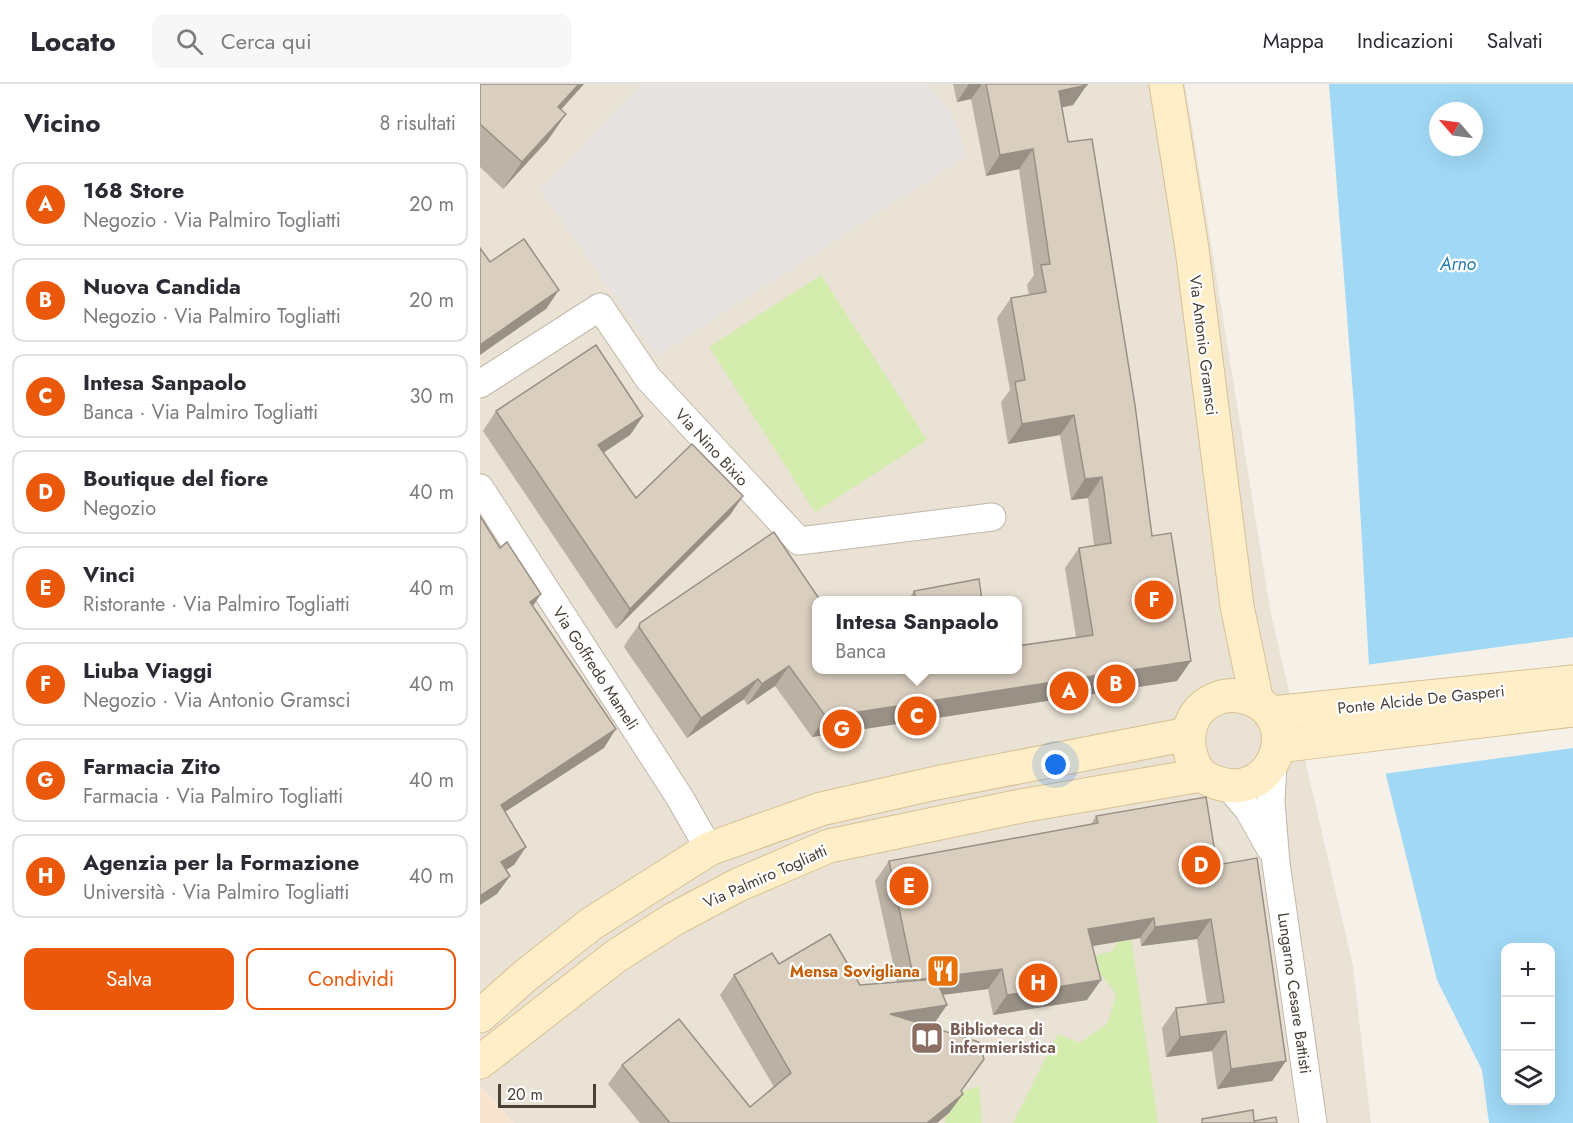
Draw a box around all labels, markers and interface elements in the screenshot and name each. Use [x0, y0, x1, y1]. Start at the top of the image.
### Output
search box [152, 14, 572, 68]
text: Locato [30, 21, 116, 62]
icon: search [173, 25, 206, 58]
text: Cerca qui [221, 25, 312, 57]
text: Mappa [1263, 26, 1324, 56]
text: Indicazioni [1357, 26, 1454, 56]
text: Salvati [1487, 26, 1543, 56]
north arrow [1429, 102, 1483, 156]
text: Vicino [24, 104, 101, 142]
text: 8 risultati [379, 109, 456, 138]
text: 168 Store [83, 174, 184, 206]
text: A [38, 190, 53, 219]
text: 20 m [409, 190, 454, 219]
text: Negozio · Via Palmiro Togliatti [83, 206, 341, 235]
water label: Arno [1439, 251, 1477, 277]
text: Nuova Candida [83, 270, 241, 302]
street label: Via Antonio Gramsci [1183, 274, 1224, 417]
text: B [39, 286, 52, 315]
text: 20 m [409, 286, 454, 315]
text: Negozio · Via Palmiro Togliatti [83, 302, 341, 331]
text: Intesa Sanpaolo [83, 366, 246, 398]
text: C [38, 382, 53, 411]
text: 30 m [409, 382, 454, 411]
text: Banca · Via Palmiro Togliatti [83, 398, 318, 427]
street label: Via Nino Bixio [670, 404, 754, 491]
text: Boutique del fiore [83, 462, 268, 494]
text: D [38, 478, 53, 507]
text: 40 m [409, 478, 454, 507]
text: Negozio [83, 494, 156, 523]
text: Vinci [83, 558, 135, 590]
text: E [39, 574, 52, 603]
text: 40 m [409, 574, 454, 603]
pin: F [1134, 578, 1174, 622]
text: Ristorante · Via Palmiro Togliatti [83, 590, 350, 619]
popup [812, 596, 1022, 674]
street label: Via Goffredo Mameli [547, 602, 644, 734]
text: Intesa Sanpaolo [835, 605, 999, 637]
text: Banca [835, 637, 886, 666]
text: Liuba Viaggi [83, 654, 212, 686]
pin: B [1096, 662, 1136, 706]
pin: A [1050, 668, 1088, 714]
text: F [40, 670, 51, 699]
text: 40 m [409, 670, 454, 699]
street label: Ponte Alcide De Gasperi [1336, 679, 1506, 720]
text: Negozio · Via Antonio Gramsci [83, 686, 351, 715]
pin: C [898, 694, 936, 738]
pin: G [822, 706, 862, 752]
text: Farmacia Zito [83, 750, 220, 782]
your location [1041, 750, 1070, 779]
text: G [37, 766, 54, 795]
text: 40 m [409, 766, 454, 795]
text: Farmacia · Via Palmiro Togliatti [83, 782, 343, 811]
street label: Via Palmiro Togliatti [700, 839, 831, 914]
pin: D [1182, 842, 1220, 888]
text: Agenzia per la Formazione [83, 846, 359, 878]
text: H [38, 862, 53, 891]
text: 40 m [409, 862, 454, 891]
pin: E [890, 864, 928, 908]
text: Università · Via Palmiro Togliatti [83, 878, 349, 907]
street label: Lungarno Cesare Battisti [1272, 911, 1317, 1075]
map controls [1501, 943, 1555, 1105]
button: + [1501, 943, 1555, 997]
button: Salva [24, 948, 234, 1010]
button: Condividi [246, 948, 456, 1010]
restaurant icon: Mensa Sovigliana [925, 953, 961, 989]
place label: Mensa Sovigliana [790, 960, 920, 983]
pin: H [1018, 960, 1058, 1006]
button: − [1501, 997, 1555, 1051]
place label: Biblioteca di infermieristica [950, 1018, 1056, 1059]
library icon: Biblioteca di infermieristica [909, 1020, 945, 1056]
button: layers [1501, 1051, 1555, 1105]
scale bar [498, 1081, 596, 1108]
text: 20 m [507, 1083, 543, 1106]

